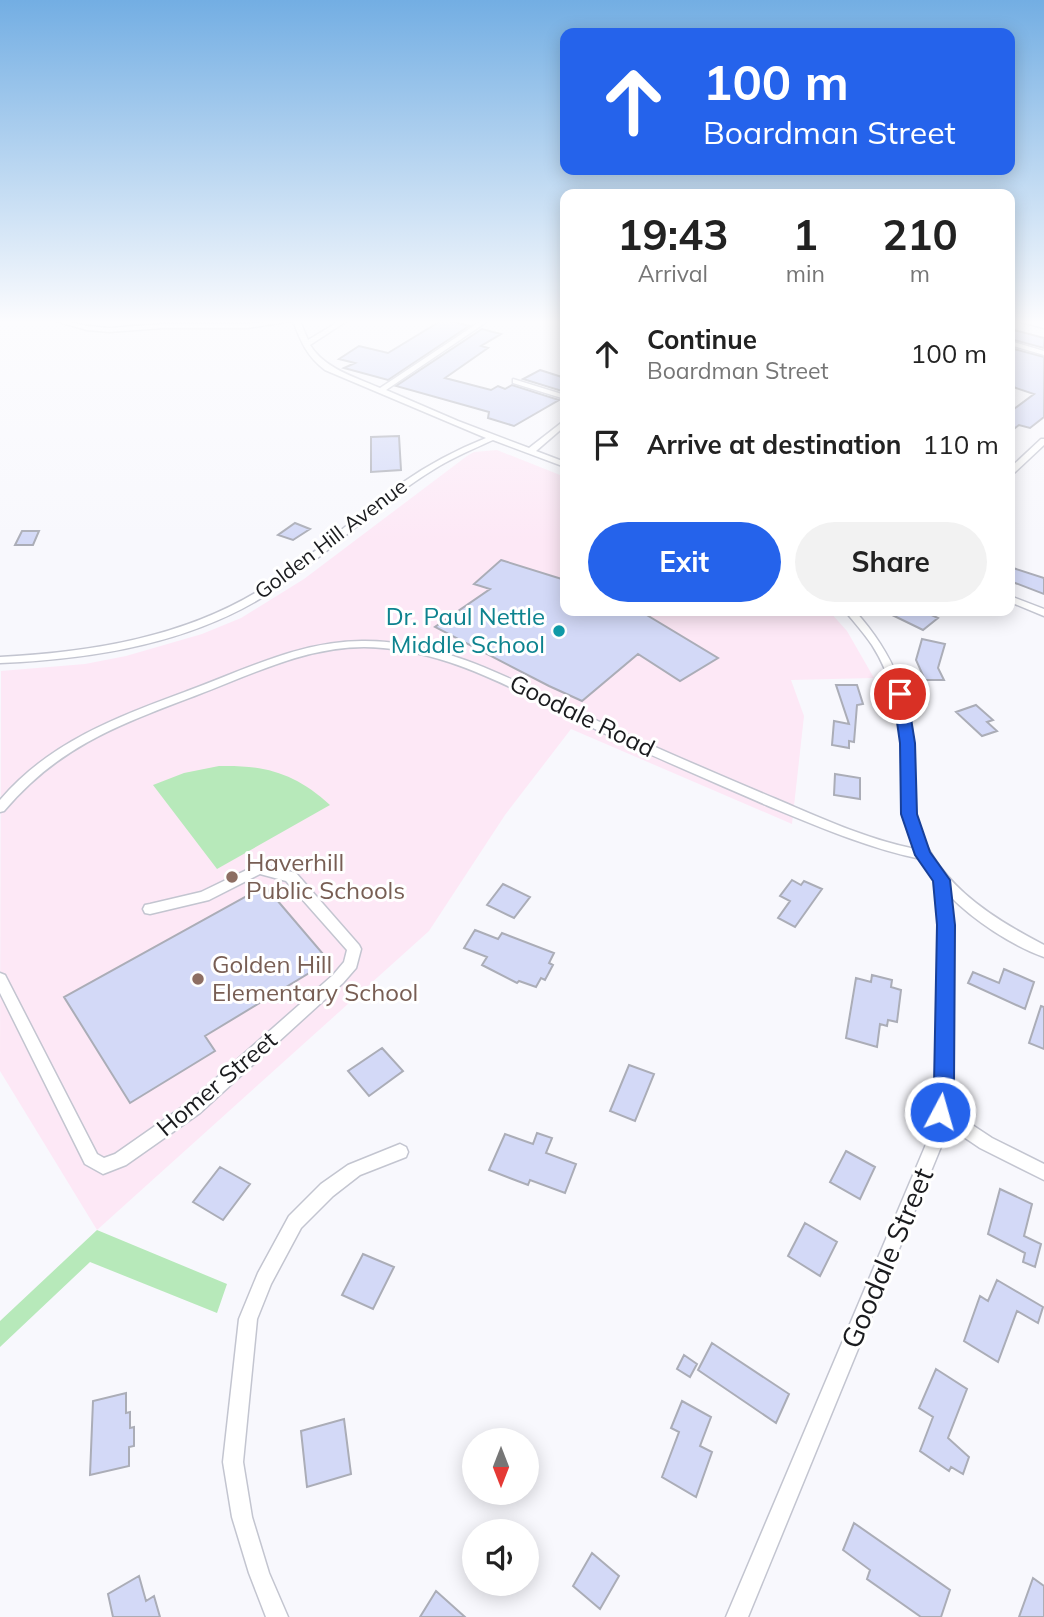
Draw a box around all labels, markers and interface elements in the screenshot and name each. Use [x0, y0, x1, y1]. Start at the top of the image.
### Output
text: 100 m [703, 51, 849, 112]
icon: ahead [588, 56, 679, 147]
text: Boardman Street [703, 112, 956, 152]
text: 19:43 [617, 208, 728, 261]
text: 1 [793, 208, 818, 261]
text: 210 [882, 208, 958, 261]
text: Arrival [638, 259, 708, 288]
text: min [786, 259, 825, 288]
text: m [910, 259, 930, 288]
text: Continue [647, 323, 757, 356]
icon: ahead [588, 335, 626, 373]
text: 100 m [911, 337, 987, 370]
text: Boardman Street [647, 356, 829, 385]
icon: arrive [588, 426, 626, 464]
text: Arrive at destination [647, 428, 902, 461]
text: 110 m [923, 428, 999, 461]
street label: Golden Hill Avenue [249, 472, 412, 604]
button: Exit [588, 522, 781, 602]
button: Share [795, 522, 987, 602]
place label: Dr. Paul Nettle Middle School [386, 601, 545, 659]
marker: Dr. Paul Nettle Middle School [551, 623, 567, 639]
pin [870, 664, 930, 724]
street label: Goodale Road [505, 667, 660, 763]
icon: arrive [881, 675, 919, 713]
place label: Haverhill Public Schools [246, 847, 405, 905]
marker: Haverhill Public Schools [224, 869, 240, 885]
place label: Golden Hill Elementary School [212, 949, 418, 1007]
marker: Golden Hill Elementary School [190, 971, 206, 987]
street label: Homer Street [150, 1024, 283, 1142]
position arrow [903, 1075, 977, 1149]
street label: Goodale Street [833, 1162, 940, 1353]
north arrow [462, 1428, 539, 1505]
map controls [462, 1428, 539, 1596]
button: sound [462, 1519, 539, 1596]

